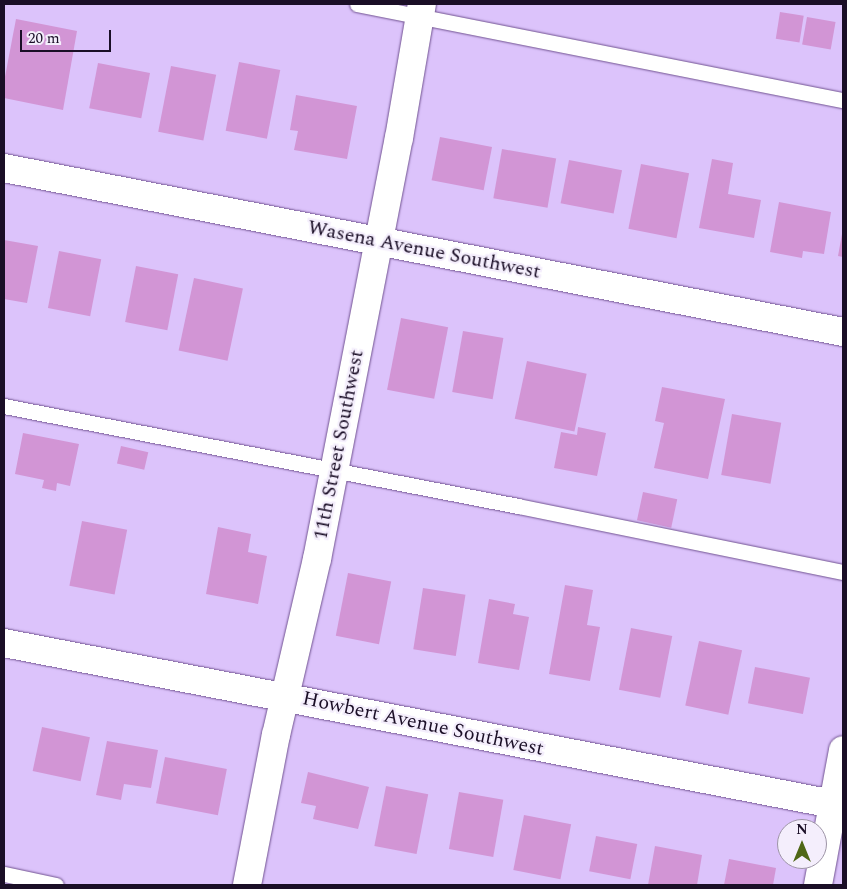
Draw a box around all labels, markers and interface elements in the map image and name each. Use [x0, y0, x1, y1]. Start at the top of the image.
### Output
scale bar [22, 20, 114, 52]
text: 20 m [28, 27, 60, 50]
street label: Wasena Avenue Southwest [306, 216, 542, 284]
street label: 11th Street Southwest [309, 348, 369, 542]
street label: Howbert Avenue Southwest [300, 687, 546, 761]
north arrow [777, 819, 827, 869]
text: N [796, 819, 808, 840]

